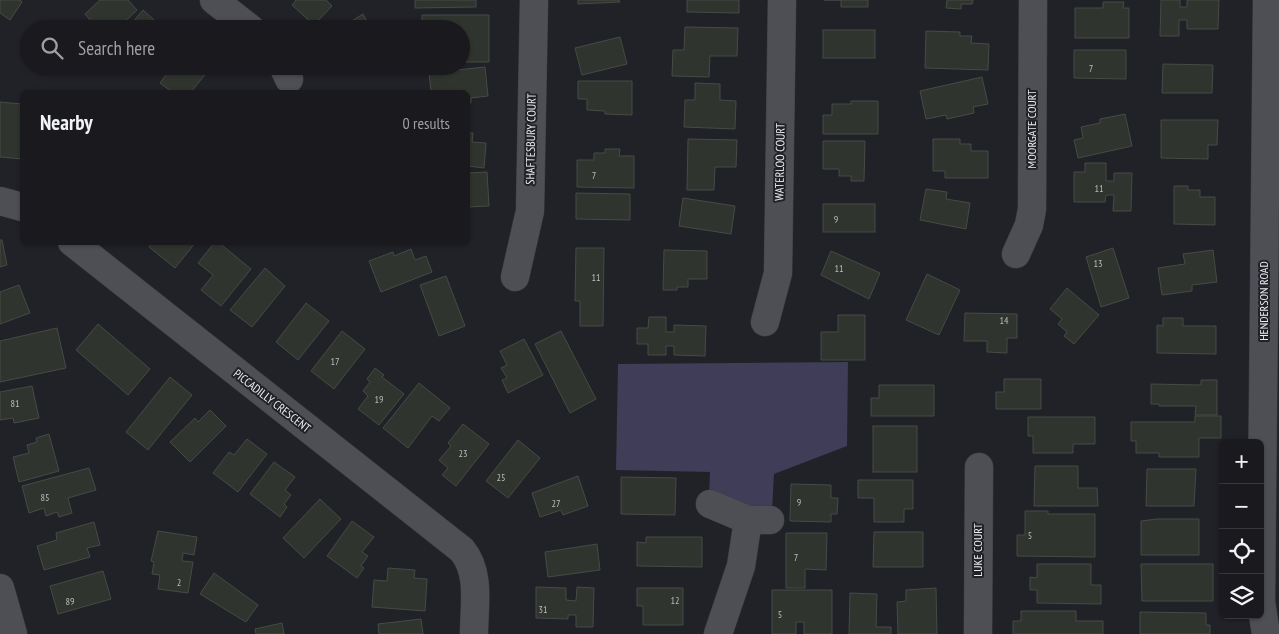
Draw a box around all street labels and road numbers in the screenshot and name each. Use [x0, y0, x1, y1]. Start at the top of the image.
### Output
street label: MOORGATE COURT [1024, 89, 1039, 168]
street label: SHAFTESBURY COURT [522, 93, 539, 185]
street label: WATERLOO COURT [771, 122, 788, 201]
street label: HENDERSON ROAD [1256, 261, 1271, 341]
street label: PICCADILLY CRESCENT [231, 366, 314, 436]
street label: LUKE COURT [970, 523, 985, 577]

